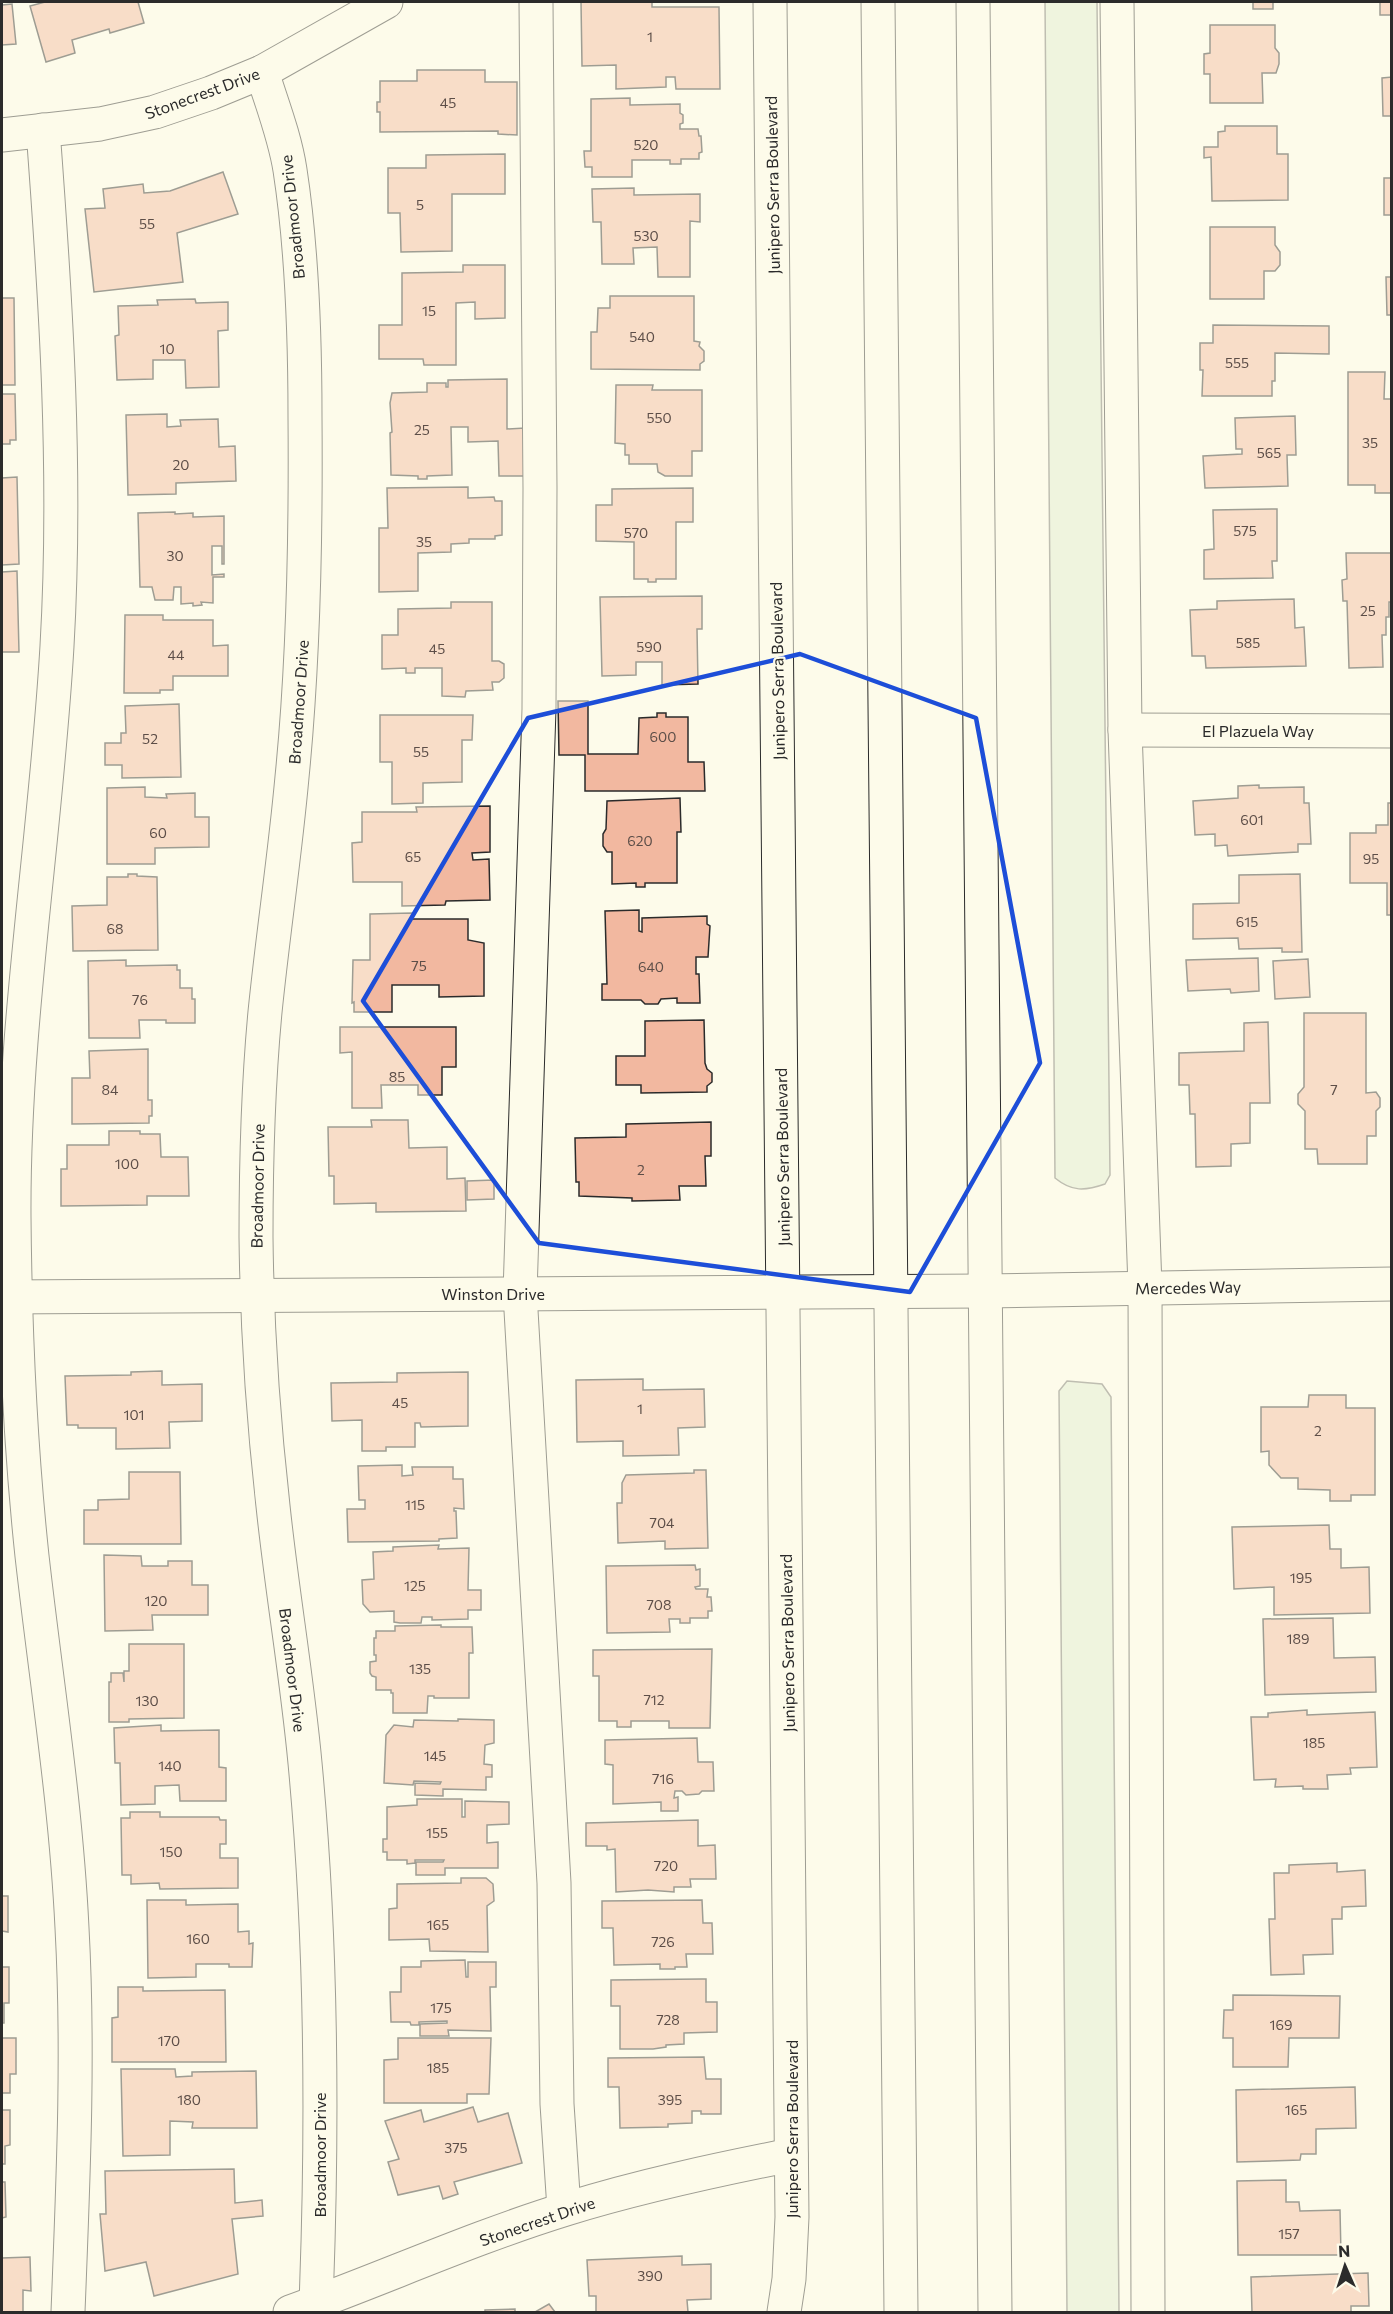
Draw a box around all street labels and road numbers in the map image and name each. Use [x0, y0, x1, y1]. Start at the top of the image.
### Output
street label: Stonecrest Drive [142, 63, 262, 123]
street label: Junipero Serra Boulevard [761, 96, 783, 274]
street label: Broadmoor Drive [276, 154, 308, 280]
street label: Junipero Serra Boulevard [766, 582, 788, 760]
street label: Broadmoor Drive [284, 639, 312, 765]
street label: El Plazuela Way [1202, 721, 1314, 740]
street label: Junipero Serra Boulevard [771, 1068, 793, 1246]
street label: Broadmoor Drive [246, 1123, 268, 1249]
street label: Mercedes Way [1135, 1277, 1241, 1297]
street label: Winston Drive [441, 1284, 545, 1303]
street label: Junipero Serra Boulevard [776, 1554, 798, 1732]
street label: Broadmoor Drive [276, 1607, 310, 1733]
street label: Junipero Serra Boulevard [782, 2040, 801, 2218]
street label: Broadmoor Drive [310, 2093, 329, 2217]
street label: Stonecrest Drive [477, 2192, 597, 2250]

